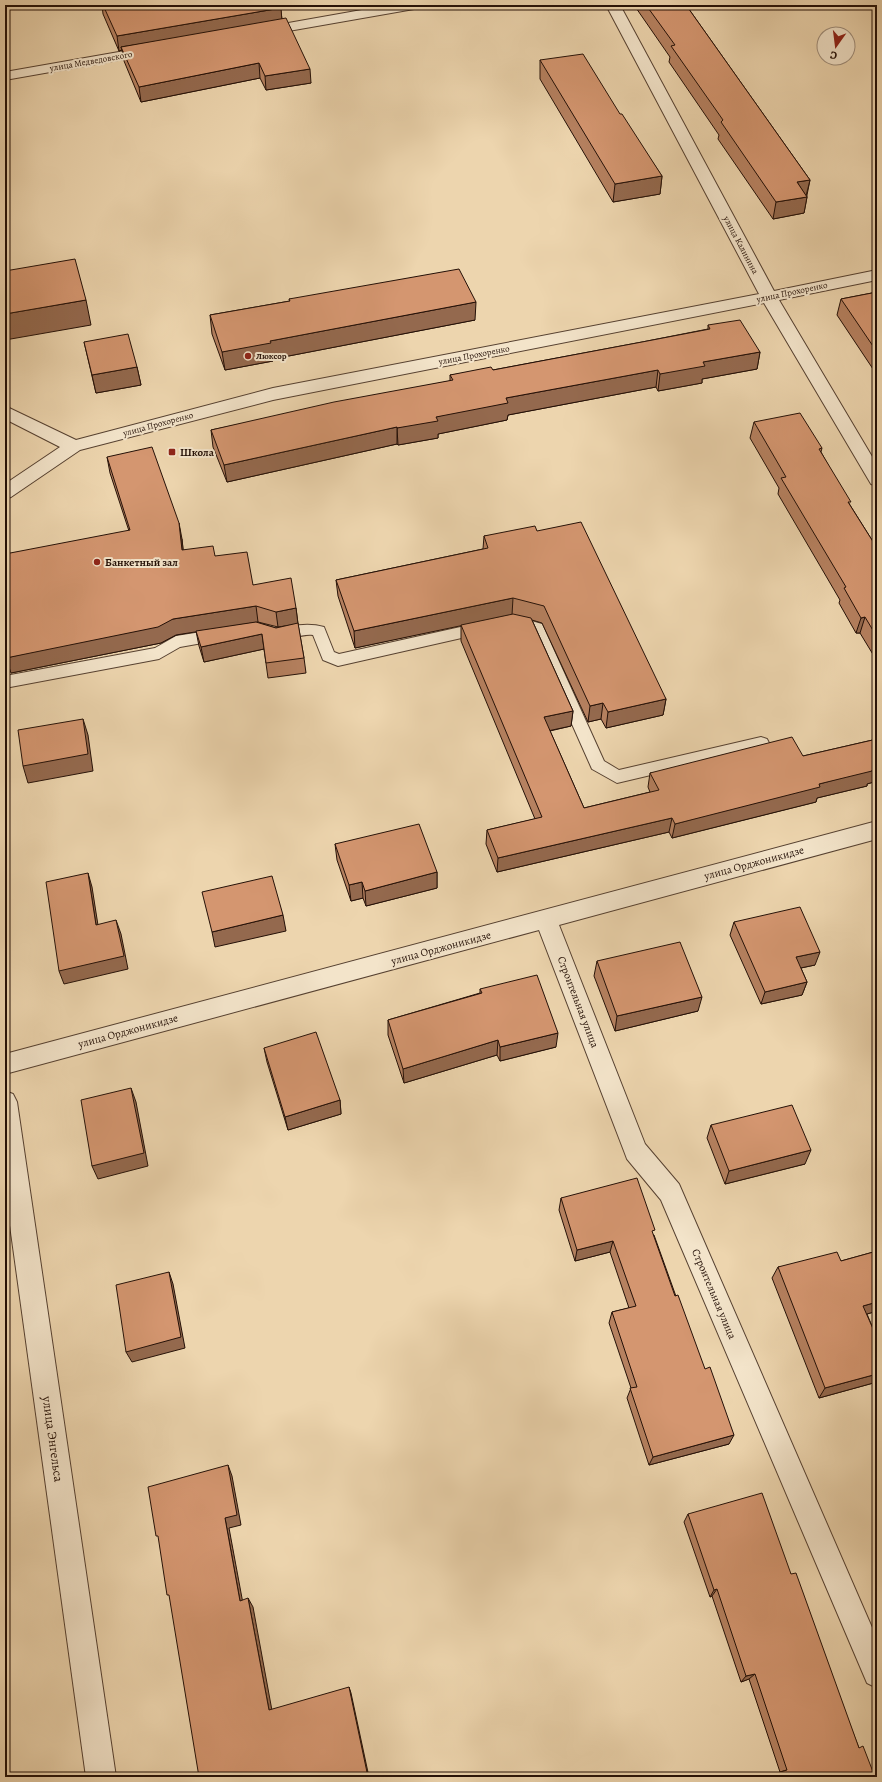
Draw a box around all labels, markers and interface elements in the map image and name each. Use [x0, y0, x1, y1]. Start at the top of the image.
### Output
north arrow [816, 26, 856, 66]
text: С [828, 47, 839, 63]
street label: улица Медведовского [48, 48, 134, 74]
street label: улица Калинина [720, 213, 762, 277]
street label: улица Прохоренко [754, 279, 829, 306]
street label: улица Прохоренко [436, 342, 511, 368]
place label: Люксор [256, 350, 287, 362]
marker: Люксор [243, 351, 253, 361]
street label: улица Прохоренко [121, 409, 195, 439]
place label: Школа [180, 445, 215, 460]
marker: Школа [167, 447, 177, 457]
place label: Банкетный зал [105, 555, 178, 570]
marker: Банкетный зал [92, 557, 102, 567]
street label: улица Орджоникидзе [701, 842, 806, 884]
street label: улица Орджоникидзе [388, 927, 493, 969]
street label: Строительная улица [554, 954, 603, 1051]
street label: улица Орджоникидзе [75, 1010, 180, 1052]
street label: Строительная улица [688, 1247, 740, 1342]
street label: улица Энгельса [38, 1394, 67, 1483]

